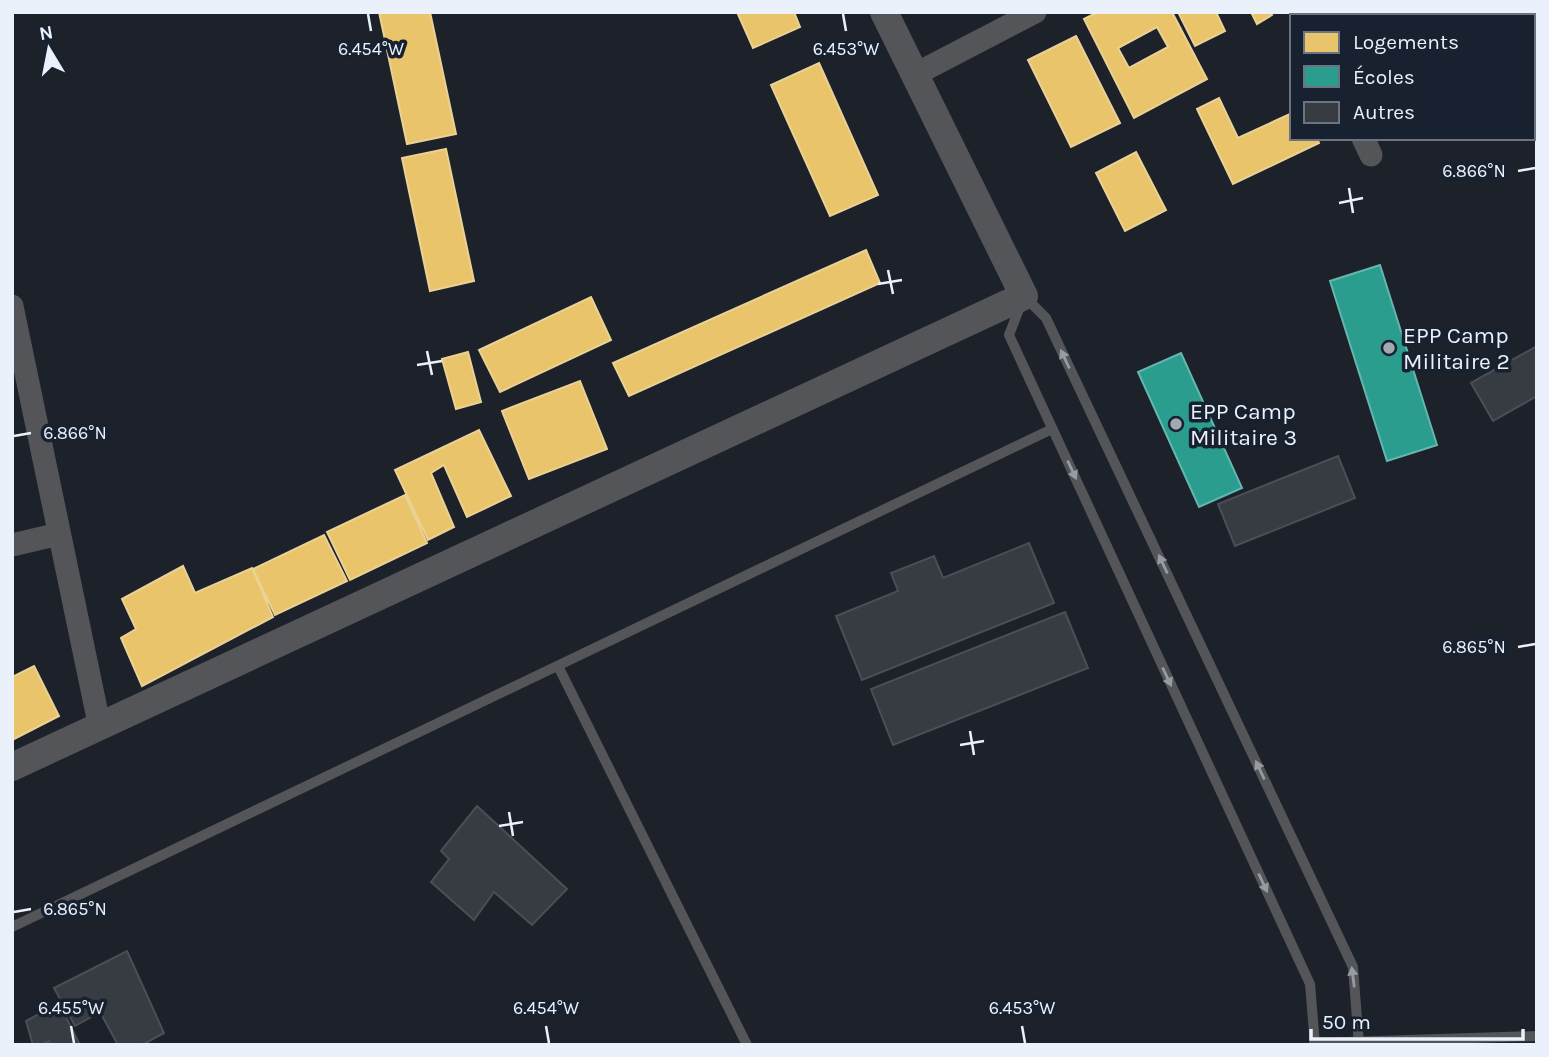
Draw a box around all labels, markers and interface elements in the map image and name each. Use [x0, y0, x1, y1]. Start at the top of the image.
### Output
north arrow [14, 14, 84, 84]
legend [1290, 14, 1535, 140]
text: N [38, 21, 55, 45]
text: Logements [1353, 30, 1459, 54]
text: 6.454°W [338, 38, 404, 60]
text: 6.453°W [813, 38, 879, 60]
text: Écoles [1353, 65, 1415, 89]
text: Autres [1353, 100, 1415, 124]
text: 6.866°N [1442, 160, 1506, 182]
place label: EPP Camp Militaire 2 [1403, 322, 1510, 375]
marker: EPP Camp Militaire 2 [1381, 340, 1397, 356]
one-way arrow [1060, 349, 1071, 369]
place label: EPP Camp Militaire 3 [1190, 398, 1297, 451]
marker: EPP Camp Militaire 3 [1168, 416, 1184, 432]
text: 6.866°N [43, 422, 107, 444]
one-way arrow [1066, 460, 1077, 481]
one-way arrow [1157, 554, 1168, 575]
text: 6.865°N [1442, 636, 1506, 658]
one-way arrow [1161, 667, 1173, 687]
one-way arrow [1254, 760, 1266, 780]
one-way arrow [1257, 873, 1269, 893]
text: 6.865°N [43, 898, 107, 920]
one-way arrow [1348, 966, 1359, 988]
text: 6.455°W [38, 997, 104, 1019]
text: 6.454°W [513, 997, 579, 1019]
text: 6.453°W [989, 997, 1055, 1019]
scale bar [1311, 998, 1523, 1042]
text: 50 m [1322, 1010, 1371, 1034]

